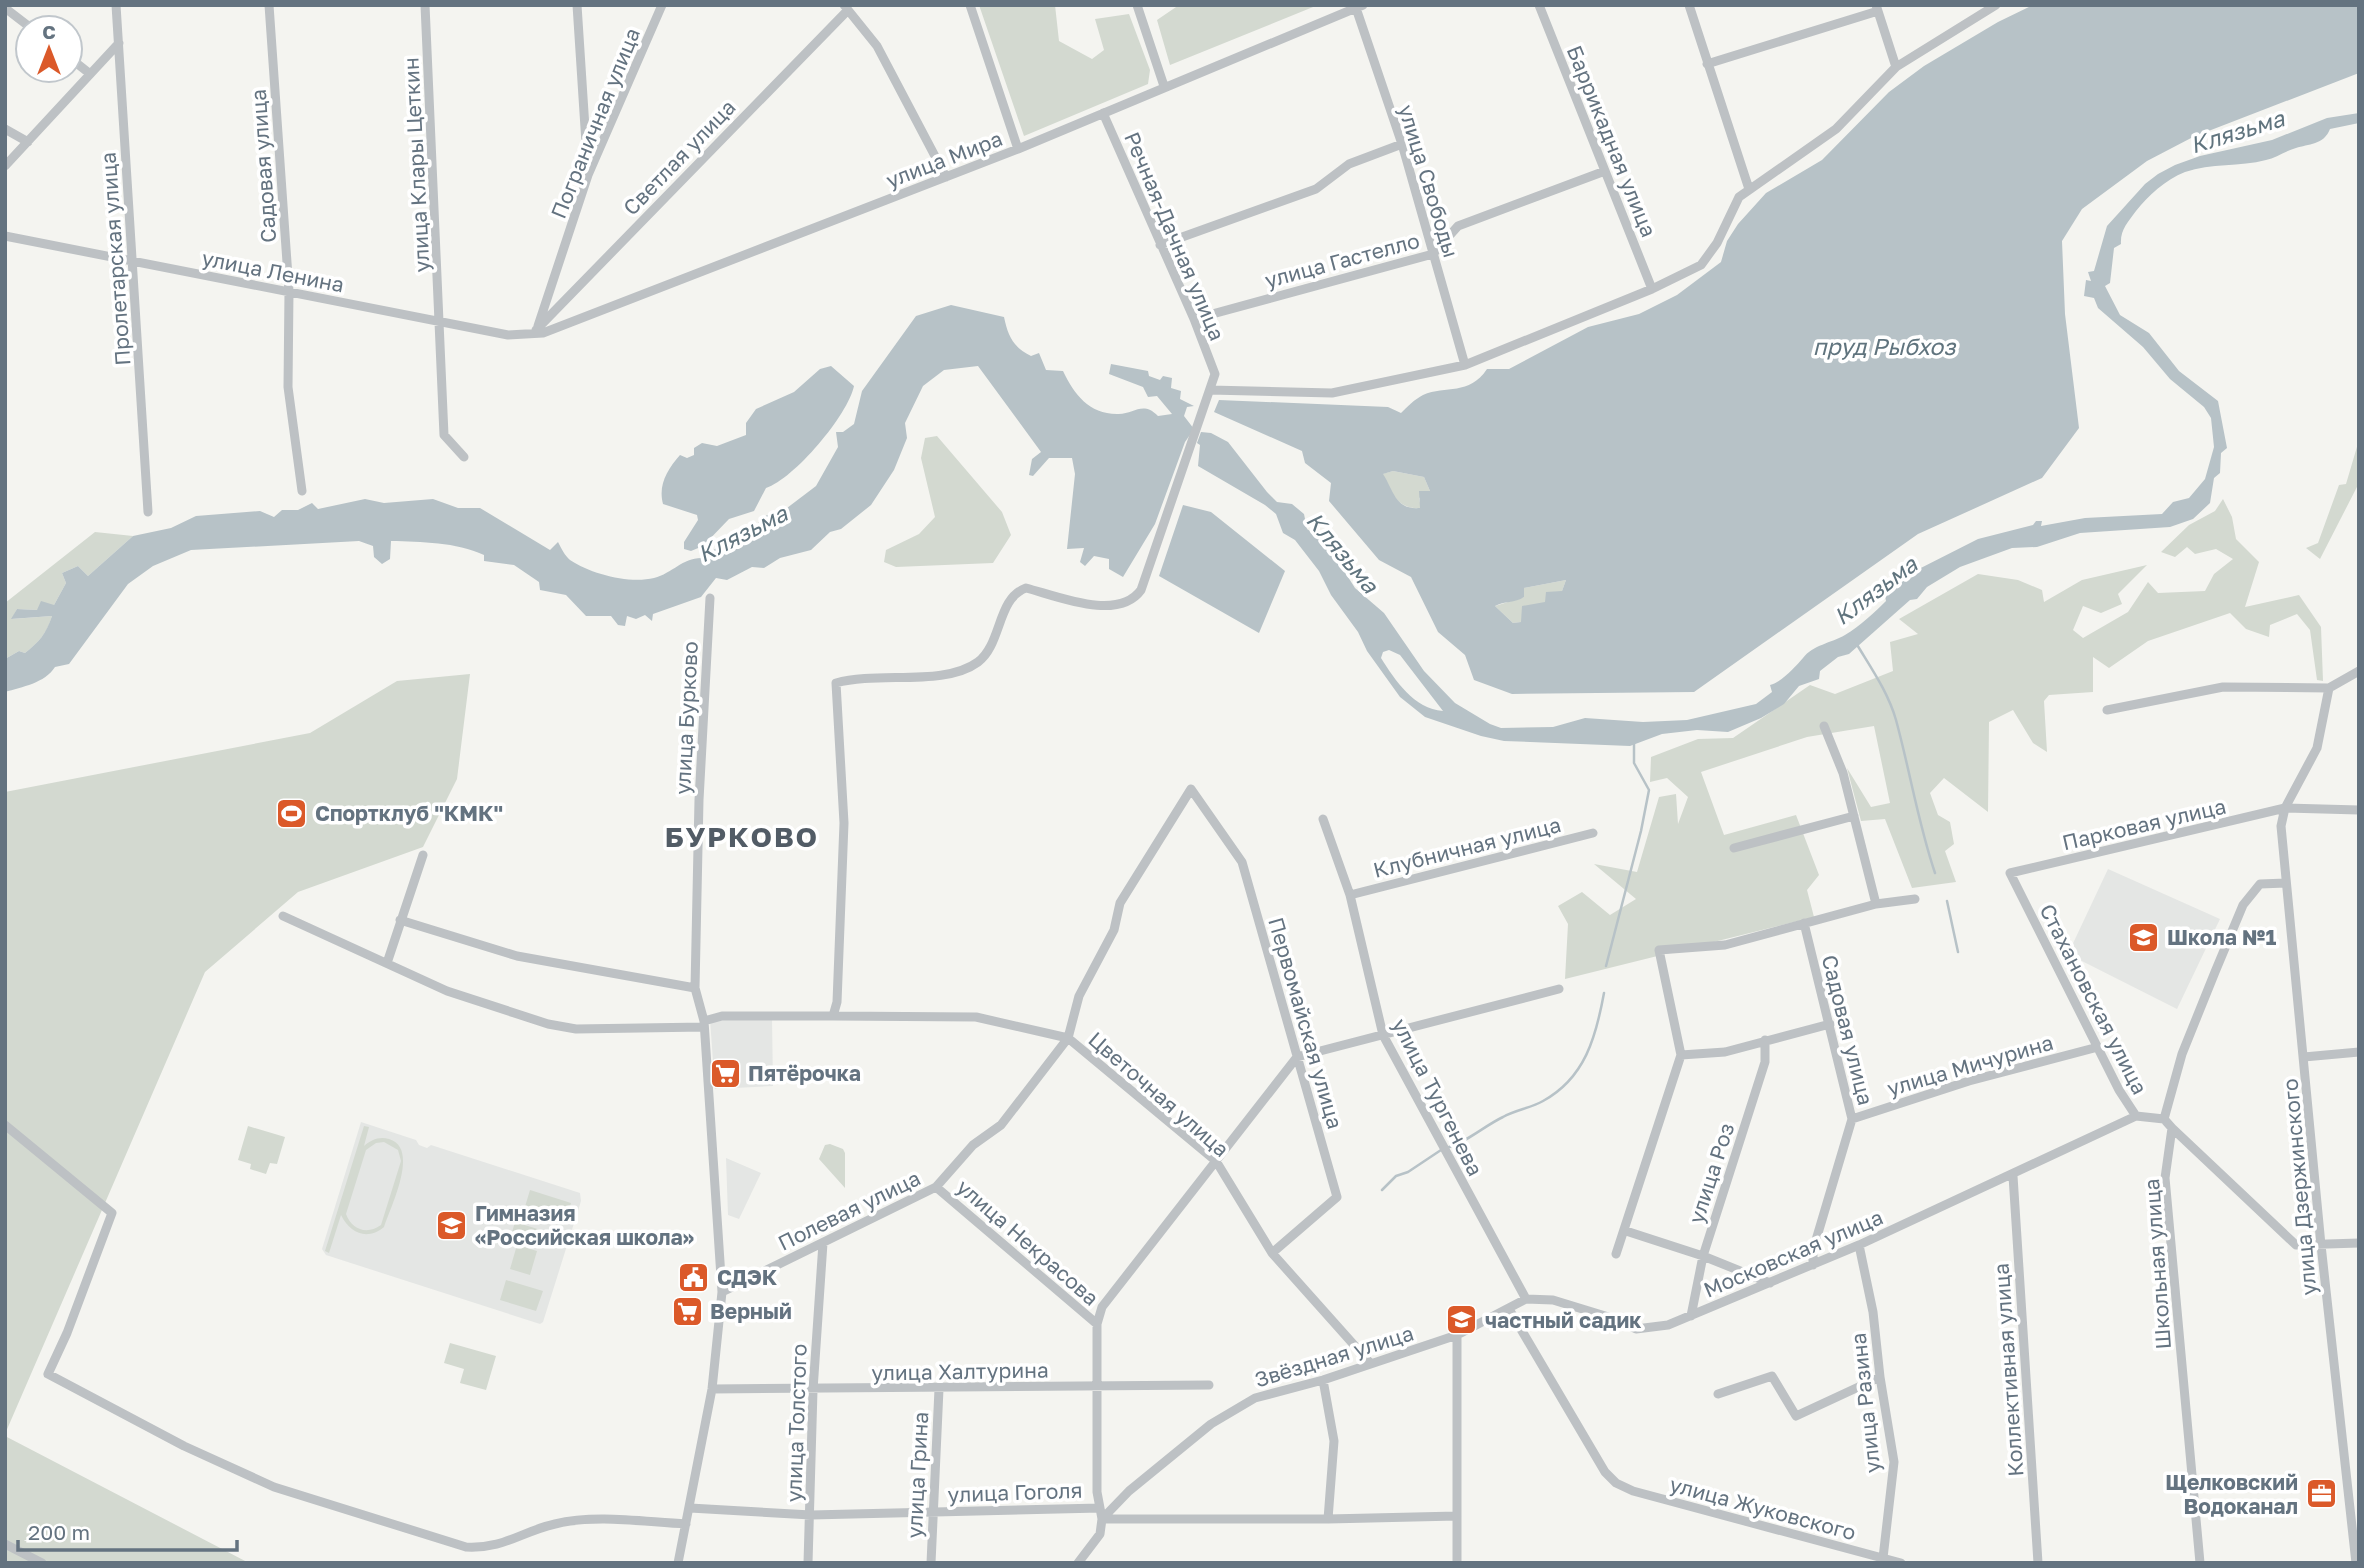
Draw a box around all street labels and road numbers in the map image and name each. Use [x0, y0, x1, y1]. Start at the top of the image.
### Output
street label: Пограничная улица [545, 24, 645, 222]
street label: Баррикадная улица [1562, 41, 1662, 241]
street label: улица Клары Цеткин [397, 57, 435, 273]
street label: Садовая улица [245, 88, 281, 244]
street label: Светлая улица [617, 94, 741, 220]
street label: улица Свободы [1393, 101, 1465, 261]
street label: улица Мира [882, 125, 1006, 193]
street label: Речная-Дачная улица [1119, 128, 1231, 344]
street label: Пролетарская улица [95, 151, 135, 367]
street label: улица Гастелло [1262, 227, 1422, 293]
street label: улица Ленина [200, 244, 346, 298]
street label: улица Бурково [669, 641, 703, 795]
street label: Парковая улица [2060, 793, 2228, 855]
street label: Клубничная улица [1371, 811, 1563, 883]
street label: Стахановская улица [2035, 899, 2153, 1099]
street label: Первомайская улица [1263, 914, 1349, 1132]
street label: Садовая улица [1817, 952, 1879, 1108]
street label: улица Тургенева [1387, 1014, 1489, 1180]
street label: Цветочная улица [1083, 1026, 1235, 1162]
street label: улица Мичурина [1884, 1029, 2056, 1101]
street label: улица Дзержинского [2277, 1077, 2321, 1297]
street label: улица Роз [1683, 1120, 1739, 1226]
street label: Полевая улица [774, 1164, 924, 1256]
street label: улица Некрасова [952, 1173, 1104, 1311]
street label: Школьная улица [2138, 1178, 2176, 1350]
street label: Московская улица [1699, 1203, 1887, 1303]
street label: Коллективная улица [1988, 1262, 2028, 1478]
street label: Звёздная улица [1251, 1319, 1417, 1393]
street label: улица Разина [1845, 1332, 1885, 1474]
street label: улица Толстого [780, 1343, 812, 1503]
street label: улица Халтурина [871, 1356, 1049, 1386]
street label: улица Грина [901, 1411, 933, 1539]
street label: улица Жуковского [1667, 1471, 1859, 1545]
street label: улица Гоголя [947, 1477, 1083, 1507]

